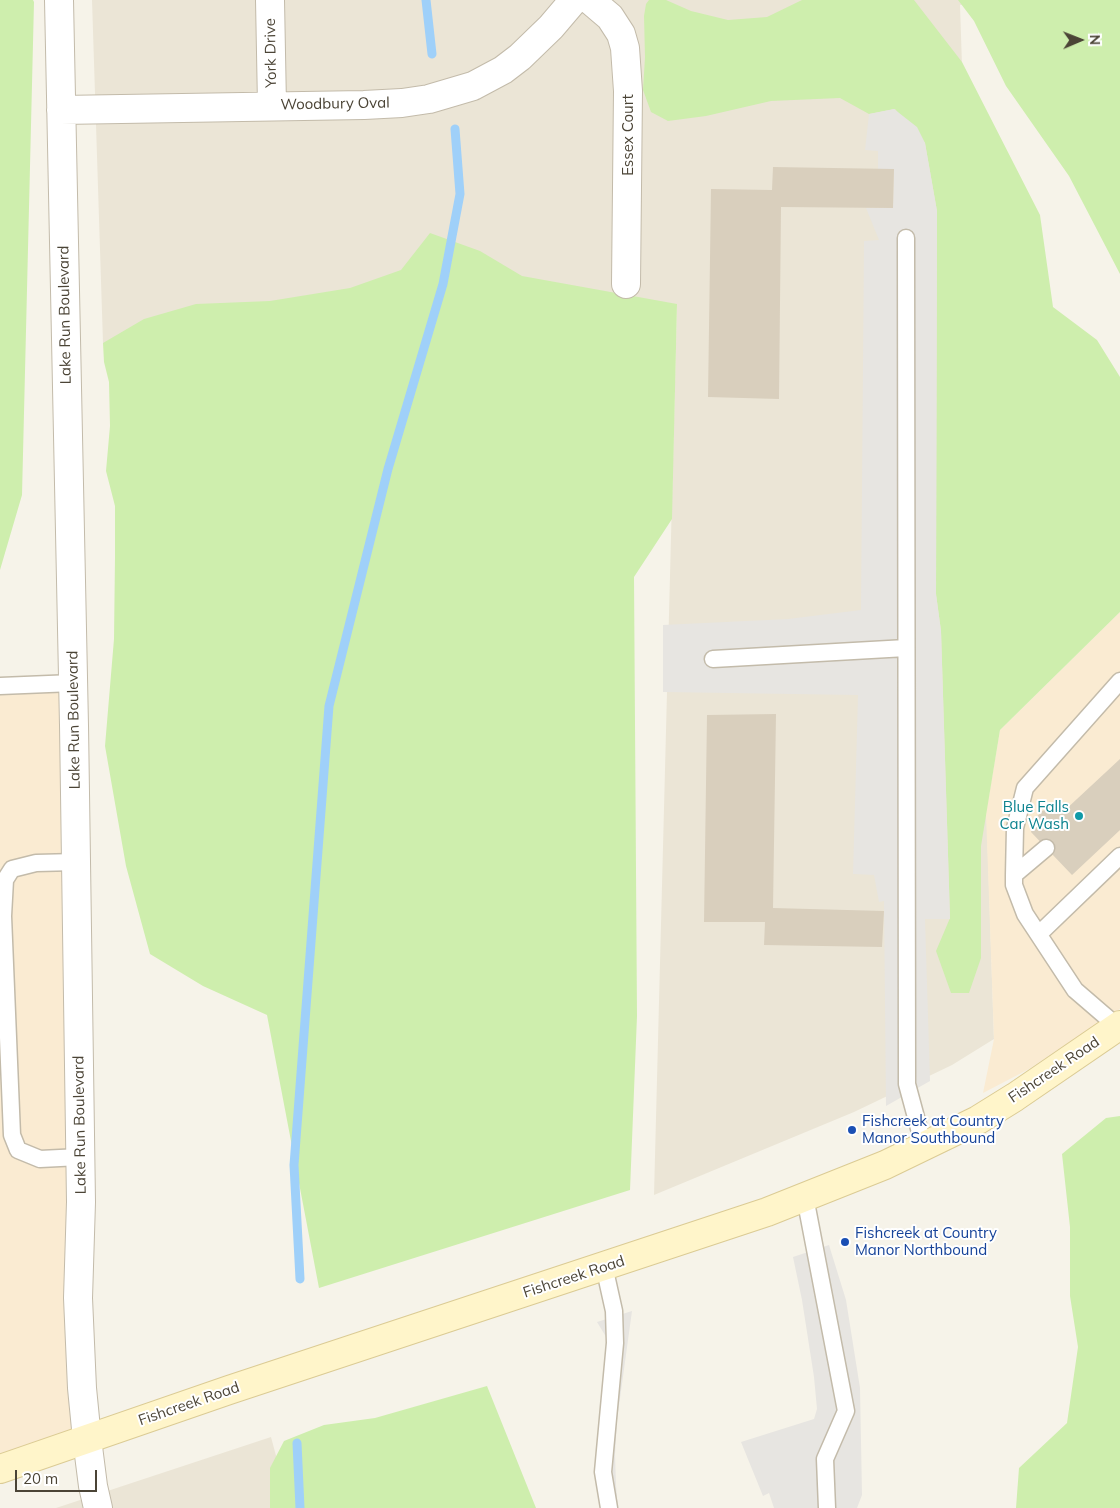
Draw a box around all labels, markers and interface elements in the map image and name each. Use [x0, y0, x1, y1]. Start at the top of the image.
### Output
north arrow [1055, 15, 1105, 65]
street label: York Drive [261, 18, 281, 88]
text: N [1086, 34, 1104, 45]
street label: Woodbury Oval [280, 94, 390, 114]
street label: Essex Court [619, 94, 637, 176]
street label: Lake Run Boulevard [55, 245, 75, 385]
street label: Lake Run Boulevard [64, 650, 84, 790]
place label: Blue Falls Car Wash [1000, 798, 1069, 833]
marker: Blue Falls Car Wash [1073, 810, 1085, 822]
street label: Fishcreek Road [1005, 1033, 1103, 1107]
street label: Lake Run Boulevard [70, 1055, 90, 1195]
place label: Fishcreek at Country Manor Southbound [862, 1112, 1004, 1147]
marker: Fishcreek at Country Manor Southbound [846, 1124, 858, 1136]
place label: Fishcreek at Country Manor Northbound [855, 1224, 997, 1259]
marker: Fishcreek at Country Manor Northbound [839, 1236, 851, 1248]
street label: Fishcreek Road [521, 1252, 627, 1302]
street label: Fishcreek Road [136, 1378, 242, 1430]
scale bar [18, 1460, 100, 1492]
text: 20 m [23, 1469, 58, 1488]

